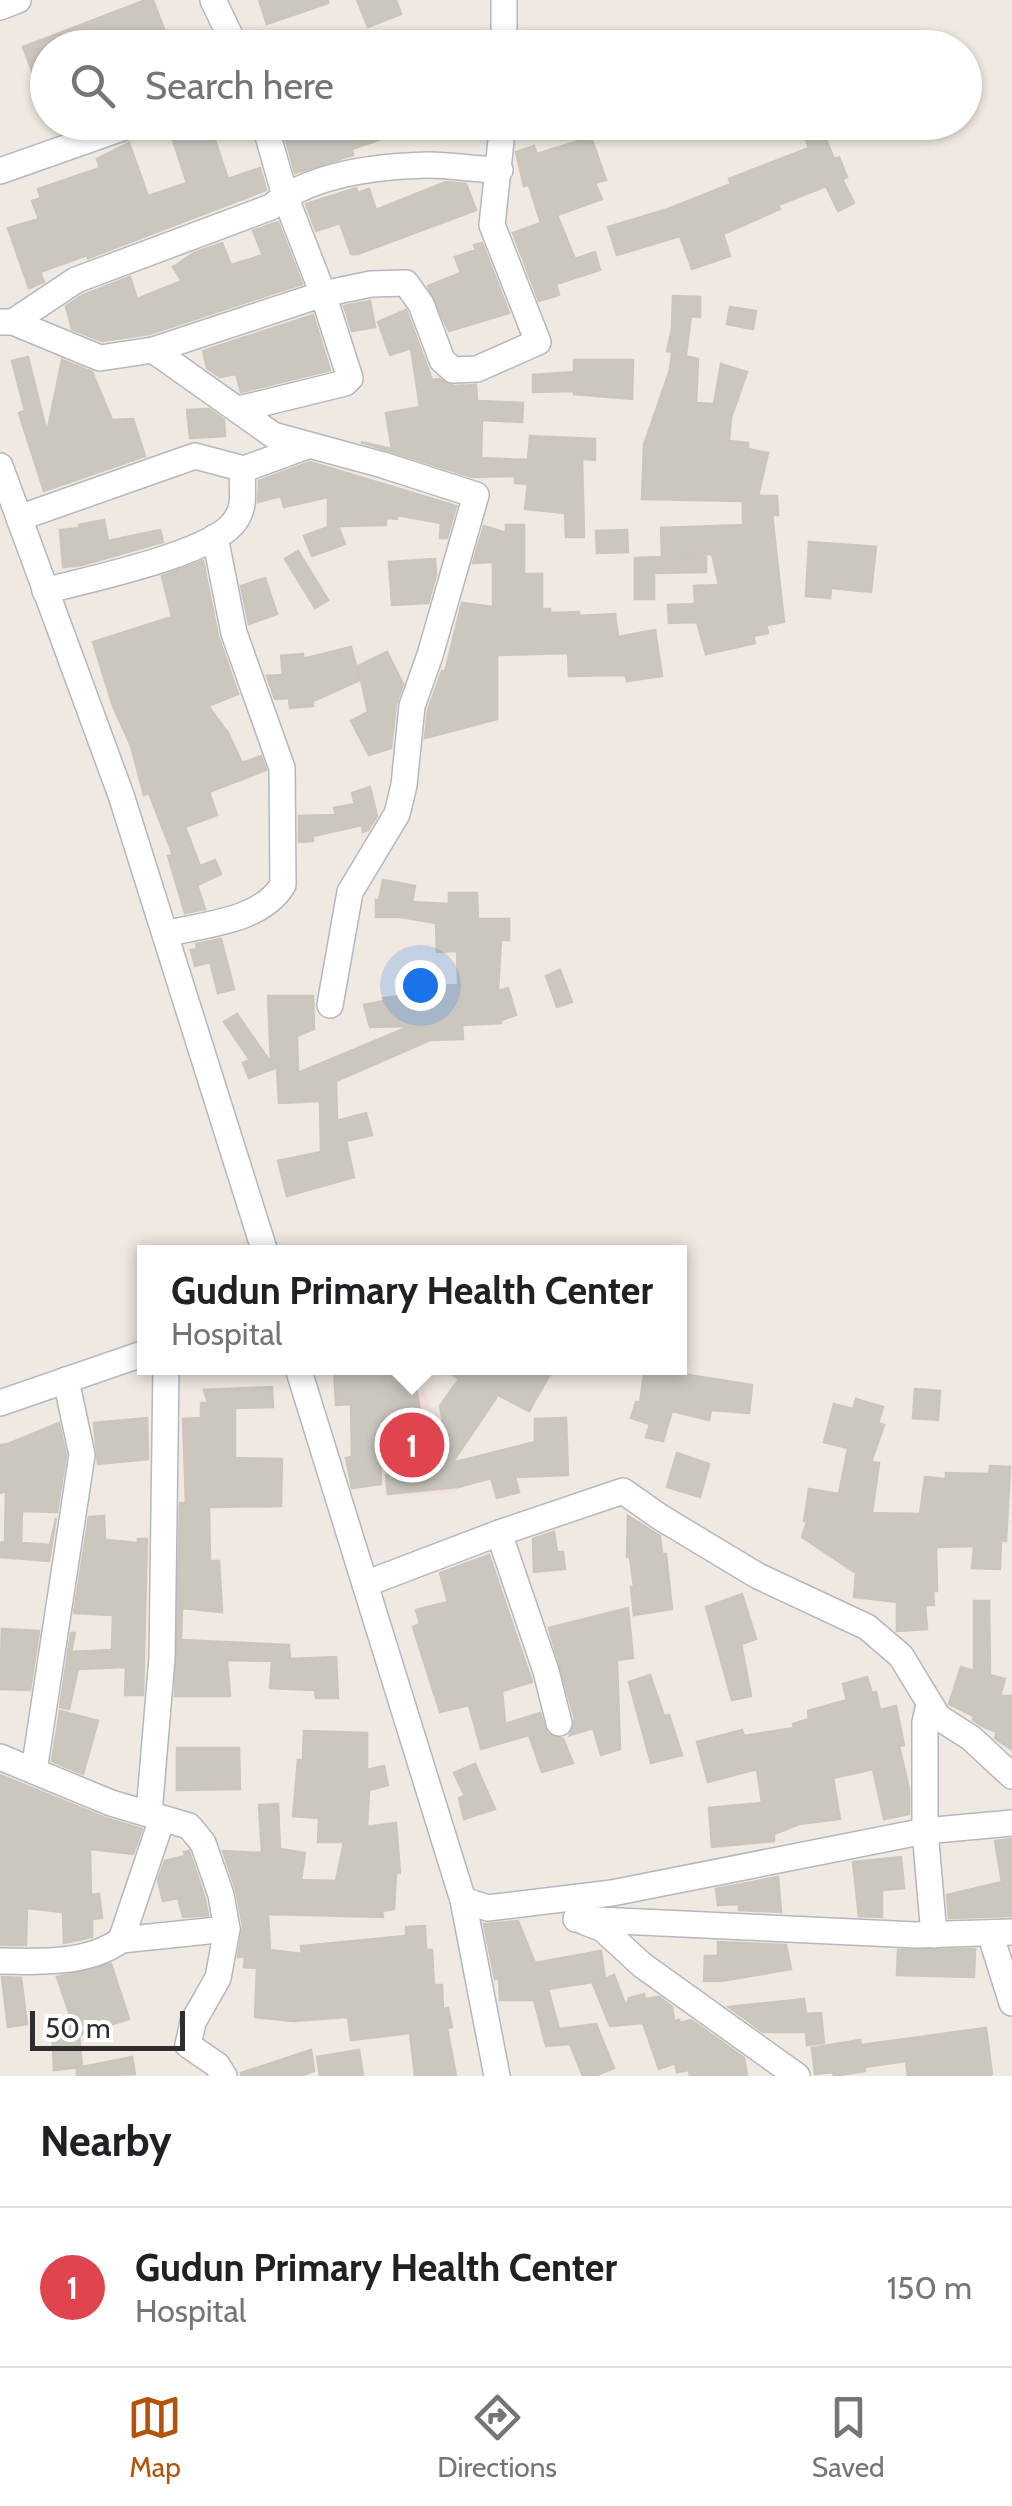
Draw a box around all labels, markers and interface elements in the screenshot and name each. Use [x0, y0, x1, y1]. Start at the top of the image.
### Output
search box [30, 30, 982, 140]
icon: search [65, 58, 120, 113]
text: Search here [145, 62, 334, 109]
your location [395, 960, 446, 1011]
popup [137, 1245, 687, 1375]
text: Gudun Primary Health Center [171, 1267, 653, 1314]
text: Hospital [171, 1314, 282, 1353]
pin: 1 [380, 1408, 444, 1482]
scale bar [30, 2006, 185, 2050]
text: 50 m [45, 2011, 111, 2045]
text: Nearby [40, 2115, 172, 2167]
text: Gudun Primary Health Center [135, 2244, 617, 2291]
text: 1 [67, 2268, 78, 2307]
text: 150 m [887, 2268, 972, 2307]
text: Hospital [135, 2291, 246, 2330]
tab: Map [127, 2390, 182, 2484]
tab: Directions [437, 2390, 557, 2484]
tab: Saved [812, 2390, 885, 2484]

